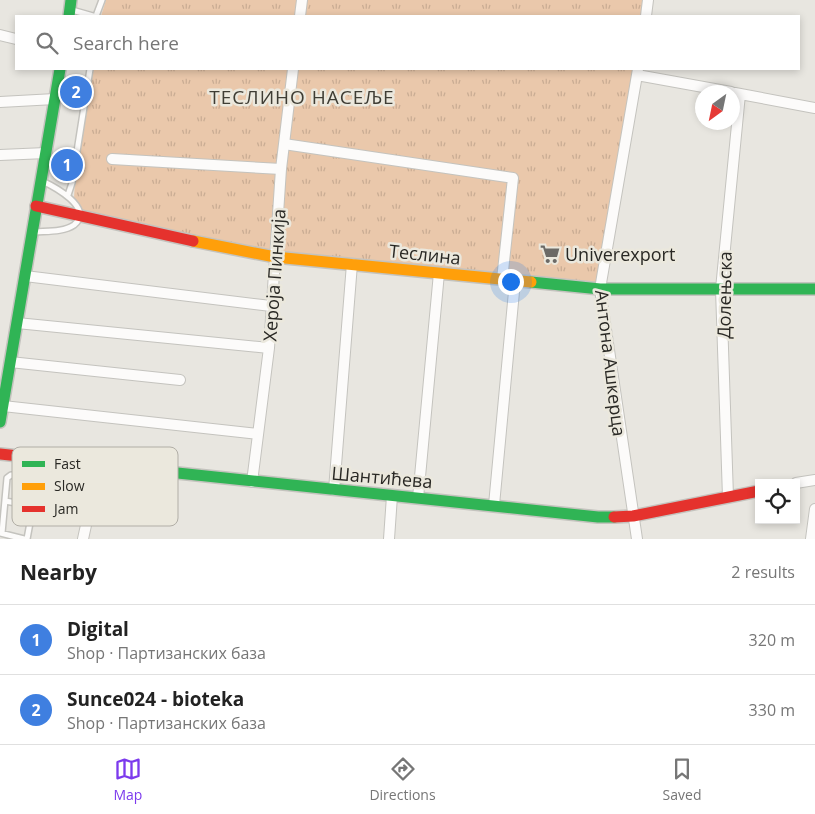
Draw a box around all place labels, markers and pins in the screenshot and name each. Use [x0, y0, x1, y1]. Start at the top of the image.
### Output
pin: 2 [60, 73, 92, 111]
pin: 1 [51, 146, 83, 184]
place label: Univerexport [565, 242, 675, 266]
supermarket icon: Univerexport [539, 243, 561, 265]

